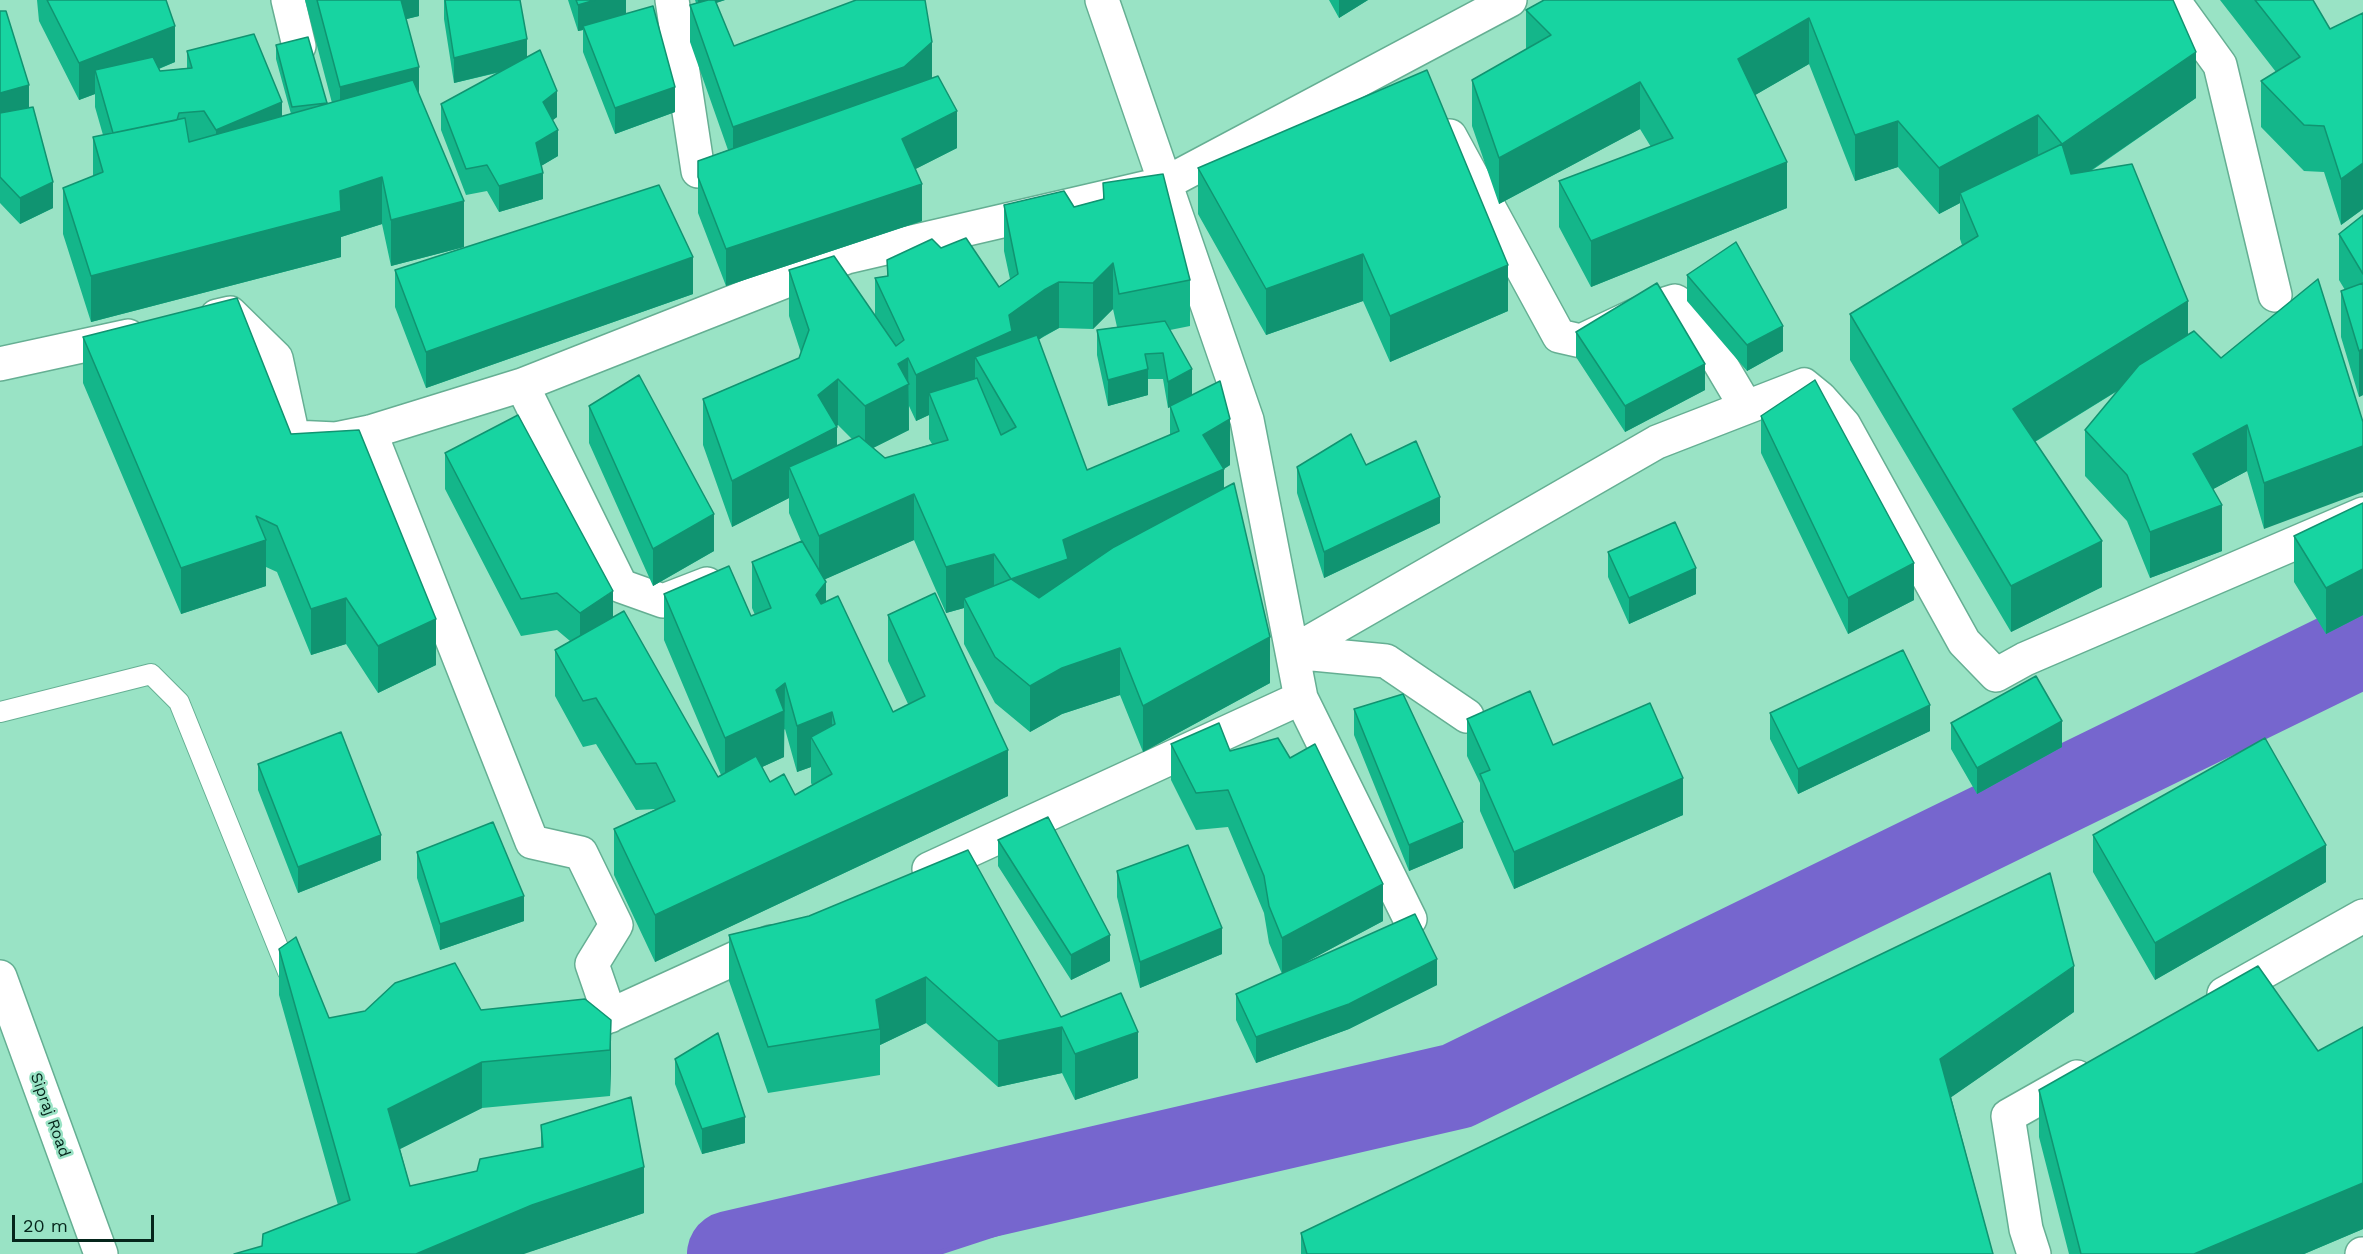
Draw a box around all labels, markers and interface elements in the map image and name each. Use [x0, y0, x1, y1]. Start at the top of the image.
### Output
street label: Sipraj Road [26, 1070, 74, 1160]
scale bar [15, 1203, 158, 1241]
text: 20 m [23, 1215, 68, 1236]

